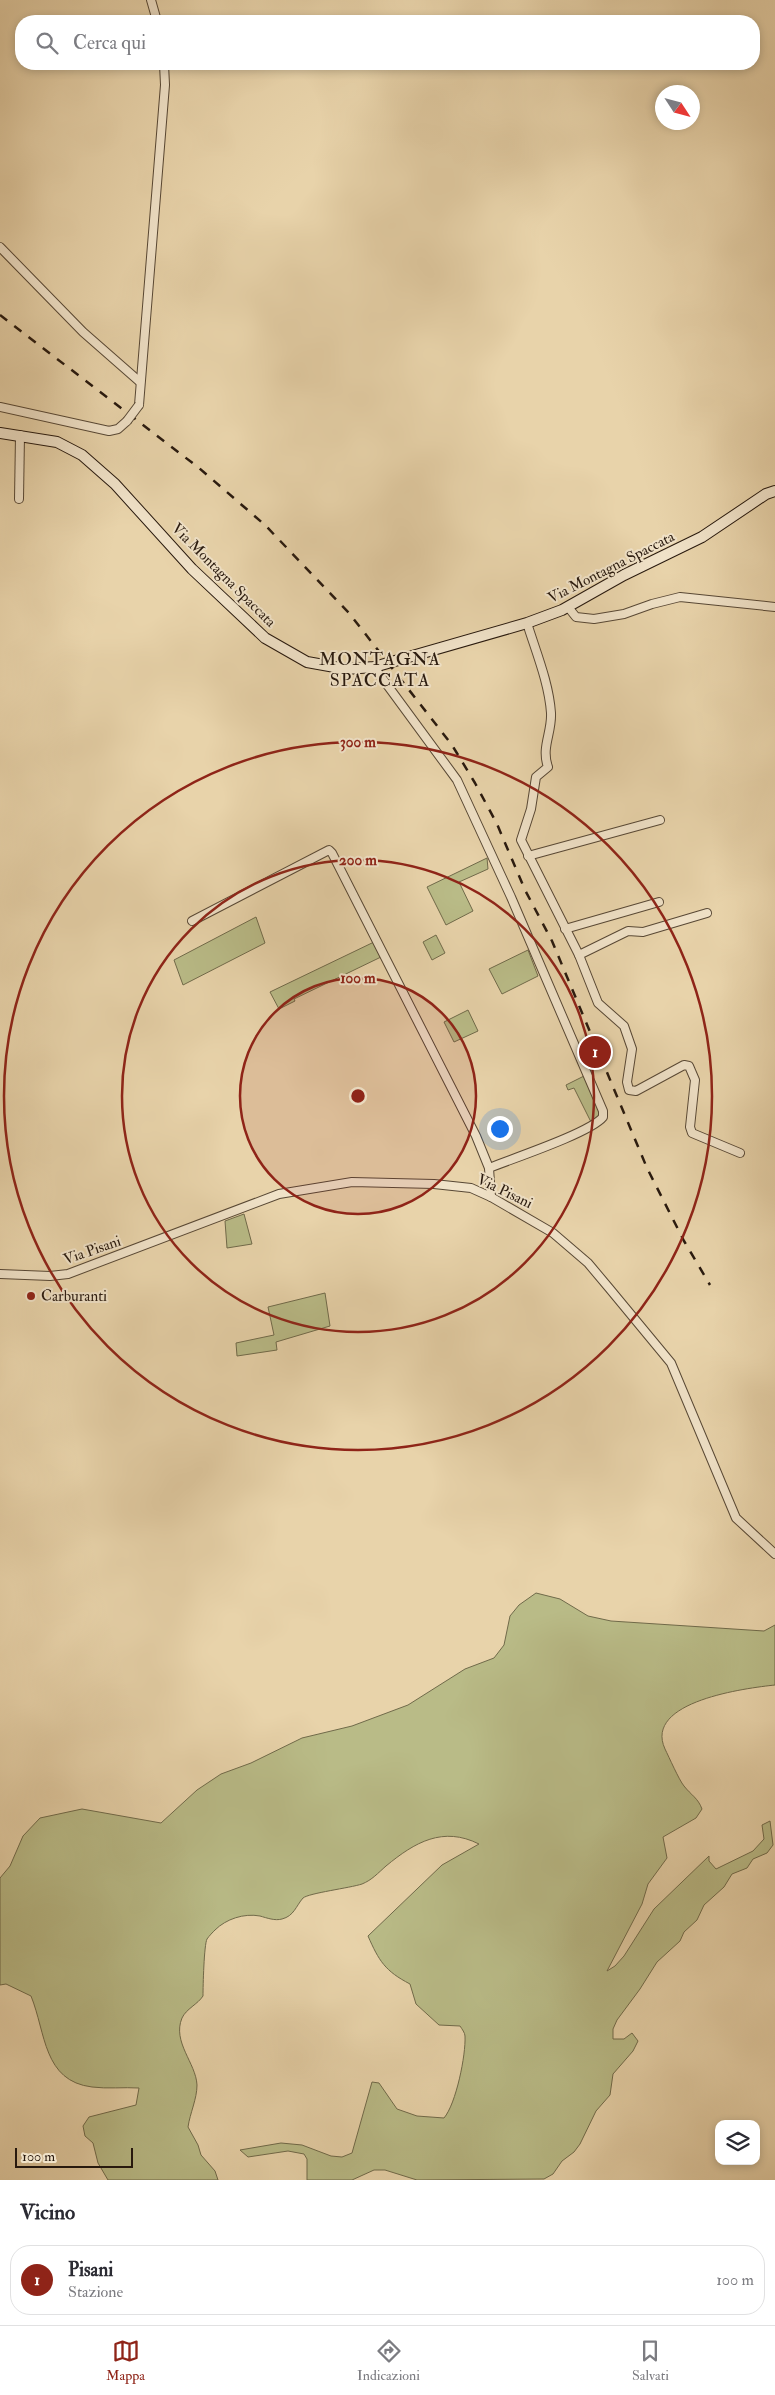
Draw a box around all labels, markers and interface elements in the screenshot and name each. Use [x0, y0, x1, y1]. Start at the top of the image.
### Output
search box [15, 15, 760, 70]
icon: search [33, 29, 61, 57]
text: Cerca qui [73, 31, 146, 55]
north arrow [655, 85, 700, 130]
street label: Via Montagna Spaccata [167, 519, 280, 633]
street label: Via Montagna Spaccata [545, 527, 679, 609]
district label: MONTAGNA SPACCATA [319, 648, 441, 692]
text: 300 m [340, 733, 376, 752]
text: 200 m [339, 851, 377, 870]
text: 100 m [340, 969, 376, 988]
pin: 1 [579, 1033, 611, 1071]
centre of rings [349, 1087, 367, 1105]
your location [487, 1116, 513, 1142]
street label: Via Pisani [474, 1170, 536, 1213]
street label: Via Pisani [61, 1232, 123, 1269]
place label: Carburanti [41, 1287, 107, 1306]
marker: Carburanti [25, 1290, 37, 1302]
map controls [715, 2120, 760, 2165]
button: layers [715, 2120, 760, 2165]
scale bar [15, 2145, 132, 2168]
text: 100 m [22, 2148, 55, 2165]
text: Vicino [20, 2199, 75, 2226]
text: Pisani [68, 2258, 113, 2282]
text: 1 [34, 2270, 40, 2290]
text: 100 m [716, 2270, 754, 2290]
text: Stazione [68, 2282, 123, 2302]
tab: Mappa [106, 2337, 145, 2384]
tab: Indicazioni [357, 2337, 420, 2384]
tab: Salvati [632, 2337, 669, 2384]

